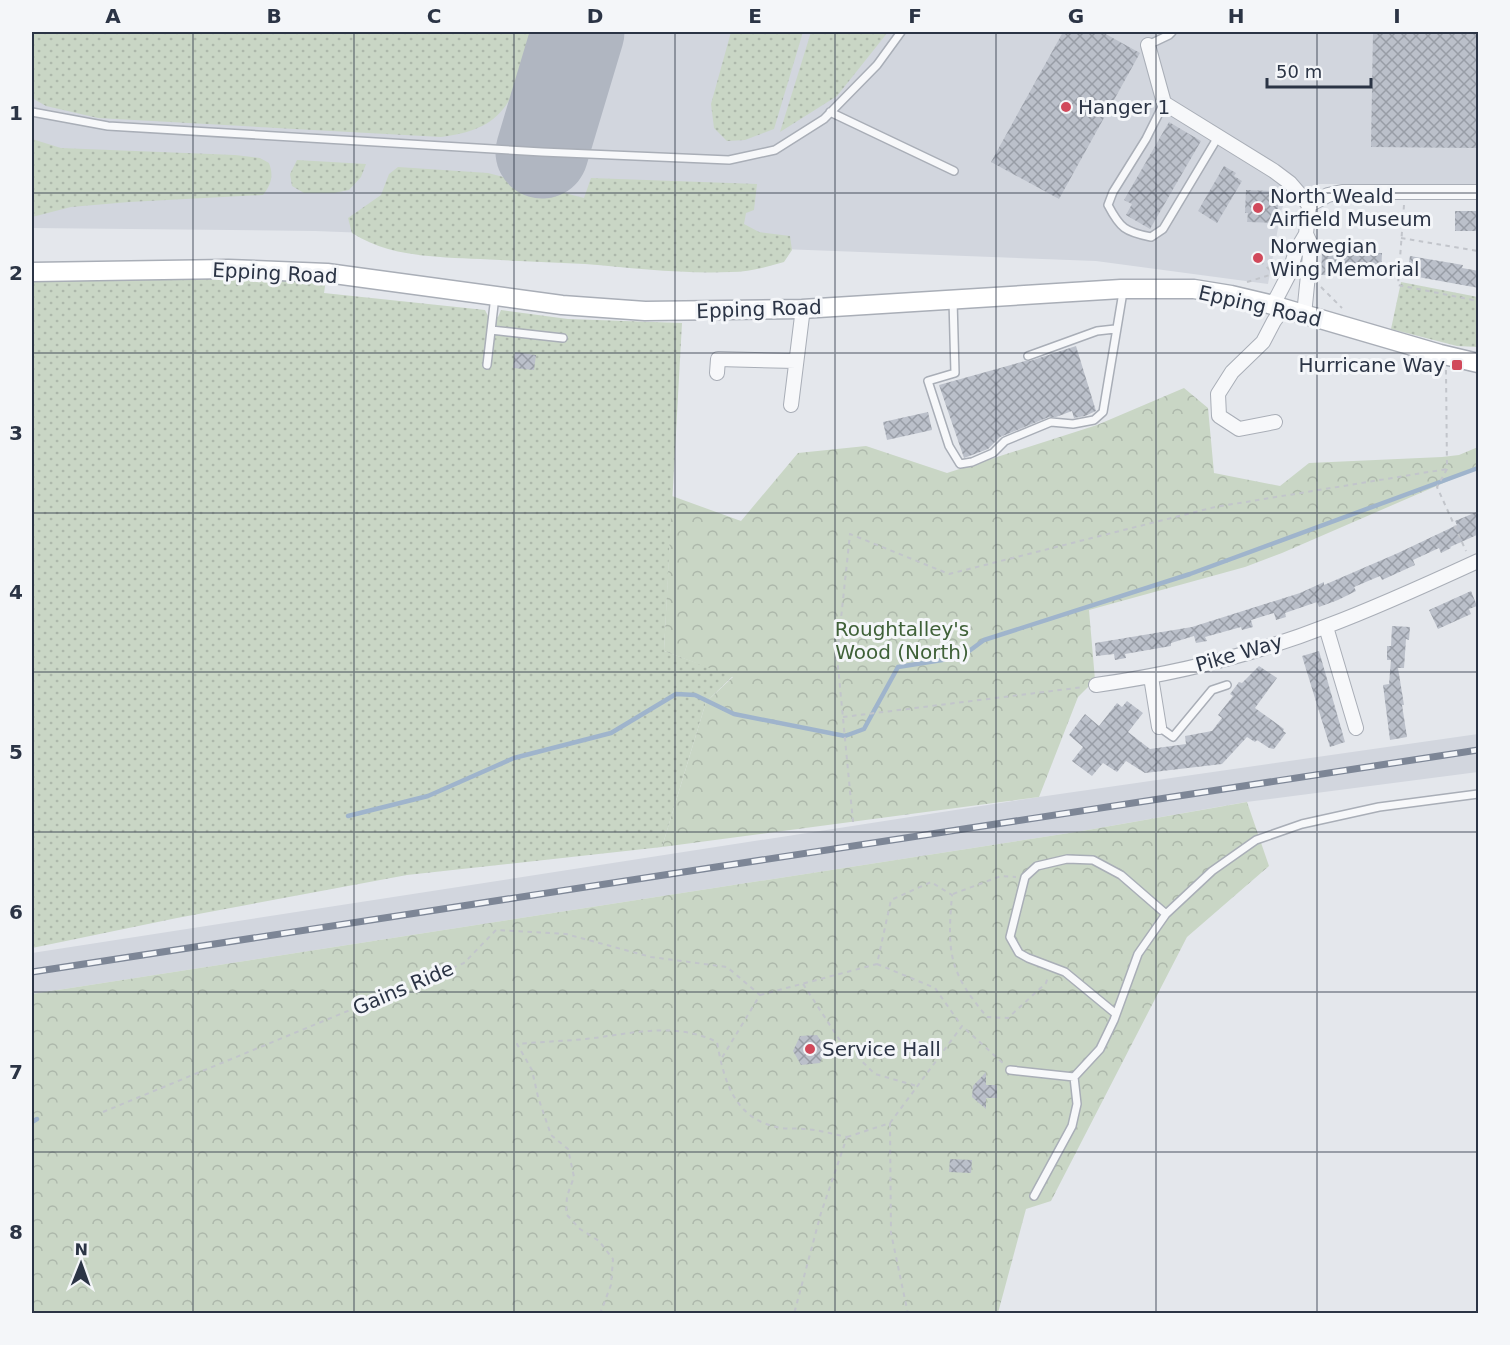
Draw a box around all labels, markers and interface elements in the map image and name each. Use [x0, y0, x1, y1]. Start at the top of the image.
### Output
text: A [105, 4, 121, 28]
text: B [266, 4, 282, 28]
text: C [427, 4, 441, 28]
text: D [587, 4, 603, 28]
text: E [748, 4, 762, 28]
text: F [908, 4, 922, 28]
text: G [1068, 4, 1084, 28]
text: H [1228, 4, 1244, 28]
text: I [1393, 4, 1401, 28]
scale bar [1267, 51, 1370, 89]
text: 50 m [1276, 61, 1322, 82]
place label: Hanger 1 [1078, 95, 1170, 119]
marker: Hanger 1 [1059, 100, 1073, 114]
text: 1 [9, 101, 23, 125]
place label: North Weald Airfield Museum [1270, 184, 1432, 231]
marker: North Weald Airfield Museum [1251, 201, 1265, 215]
place label: Norwegian Wing Memorial [1270, 234, 1420, 281]
marker: Norwegian Wing Memorial [1251, 251, 1265, 265]
street label: Epping Road [212, 258, 338, 288]
text: 2 [9, 261, 23, 285]
street label: Epping Road [1196, 280, 1324, 332]
street label: Epping Road [696, 295, 822, 323]
place label: Hurricane Way [1298, 353, 1445, 377]
marker: Hurricane Way [1450, 358, 1464, 372]
text: 3 [9, 421, 23, 445]
text: 4 [9, 580, 23, 604]
park label: Roughtalley's Wood (North) [835, 617, 969, 664]
street label: Pike Way [1193, 629, 1285, 677]
text: 5 [9, 740, 23, 764]
text: 6 [9, 900, 23, 924]
street label: Gains Ride [349, 956, 457, 1020]
place label: Service Hall [822, 1037, 941, 1061]
marker: Service Hall [803, 1042, 817, 1056]
text: 7 [9, 1060, 23, 1084]
text: 8 [9, 1220, 23, 1244]
north arrow [51, 1234, 111, 1294]
text: N [74, 1240, 88, 1259]

